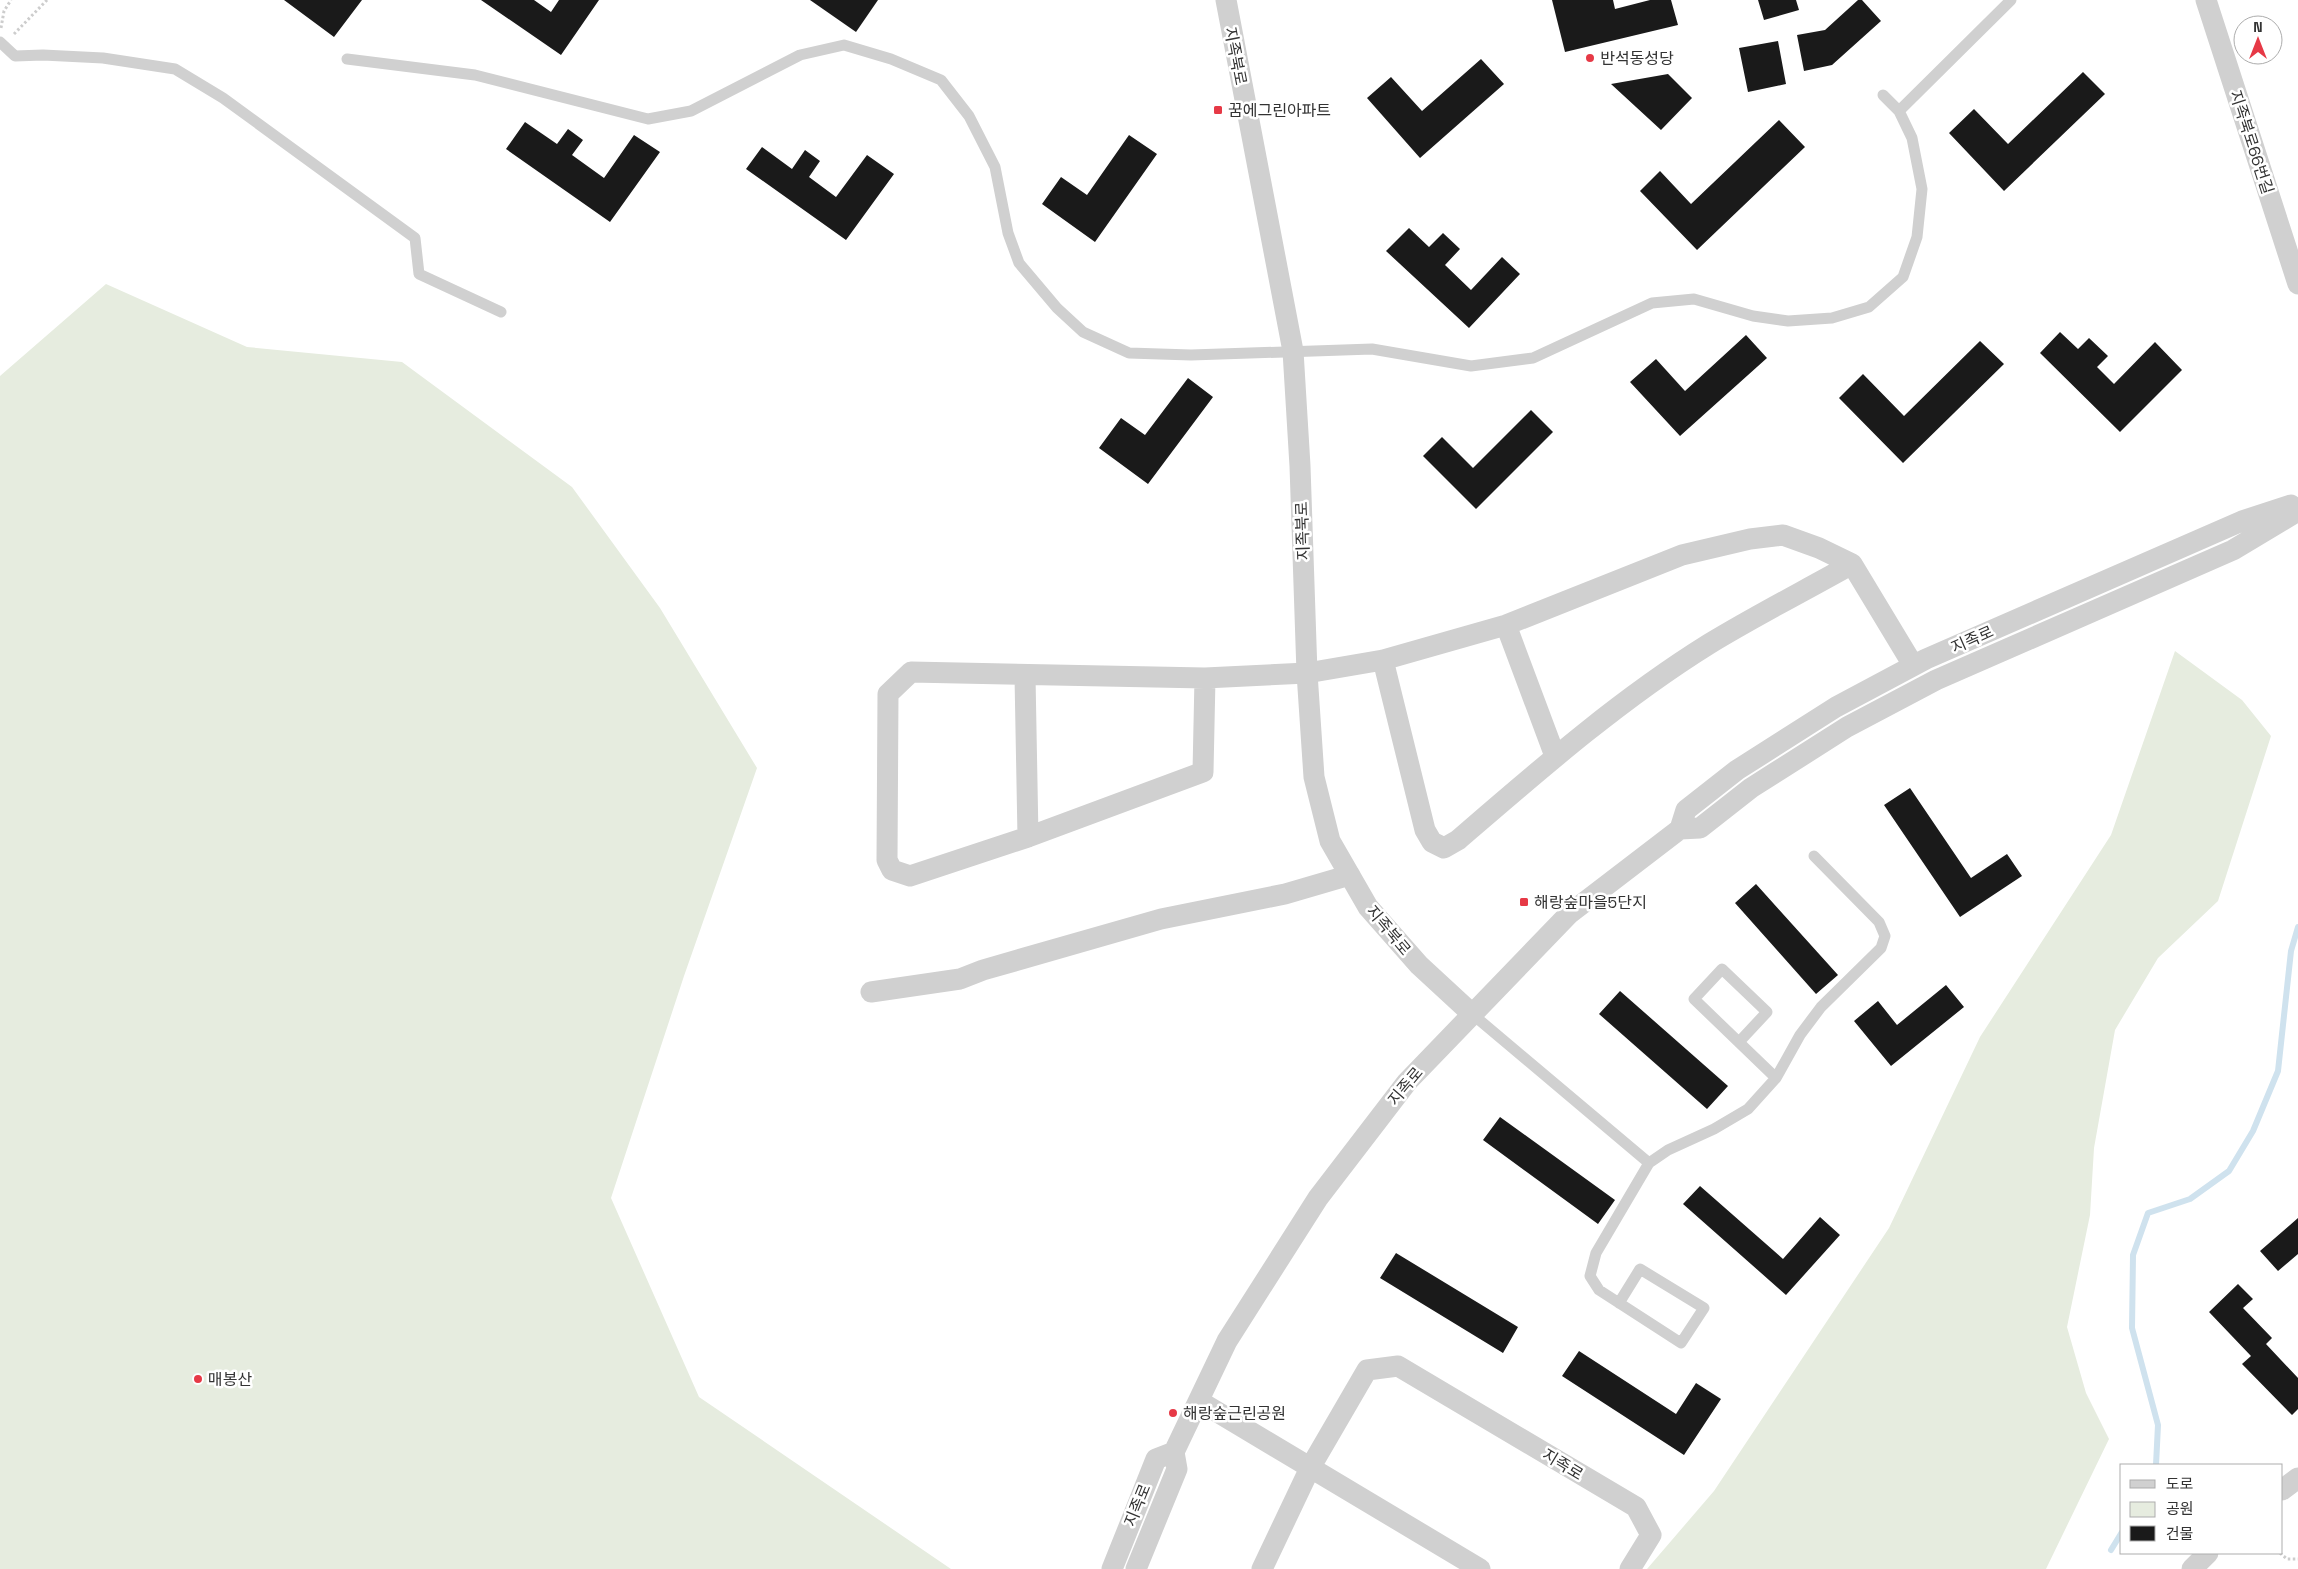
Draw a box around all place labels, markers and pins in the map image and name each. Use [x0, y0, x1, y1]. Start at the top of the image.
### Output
place label: 반석동성당 [1600, 48, 1674, 69]
marker: 반석동성당 [1584, 52, 1596, 64]
place label: 꿈에그린아파트 [1228, 100, 1331, 121]
marker: 꿈에그린아파트 [1212, 104, 1224, 116]
place label: 해랑숲마을5단지 [1534, 892, 1647, 913]
marker: 해랑숲마을5단지 [1518, 896, 1530, 908]
place label: 매봉산 [208, 1369, 252, 1390]
marker: 매봉산 [192, 1373, 204, 1385]
place label: 해랑숲근린공원 [1183, 1403, 1286, 1424]
marker: 해랑숲근린공원 [1167, 1407, 1179, 1419]

